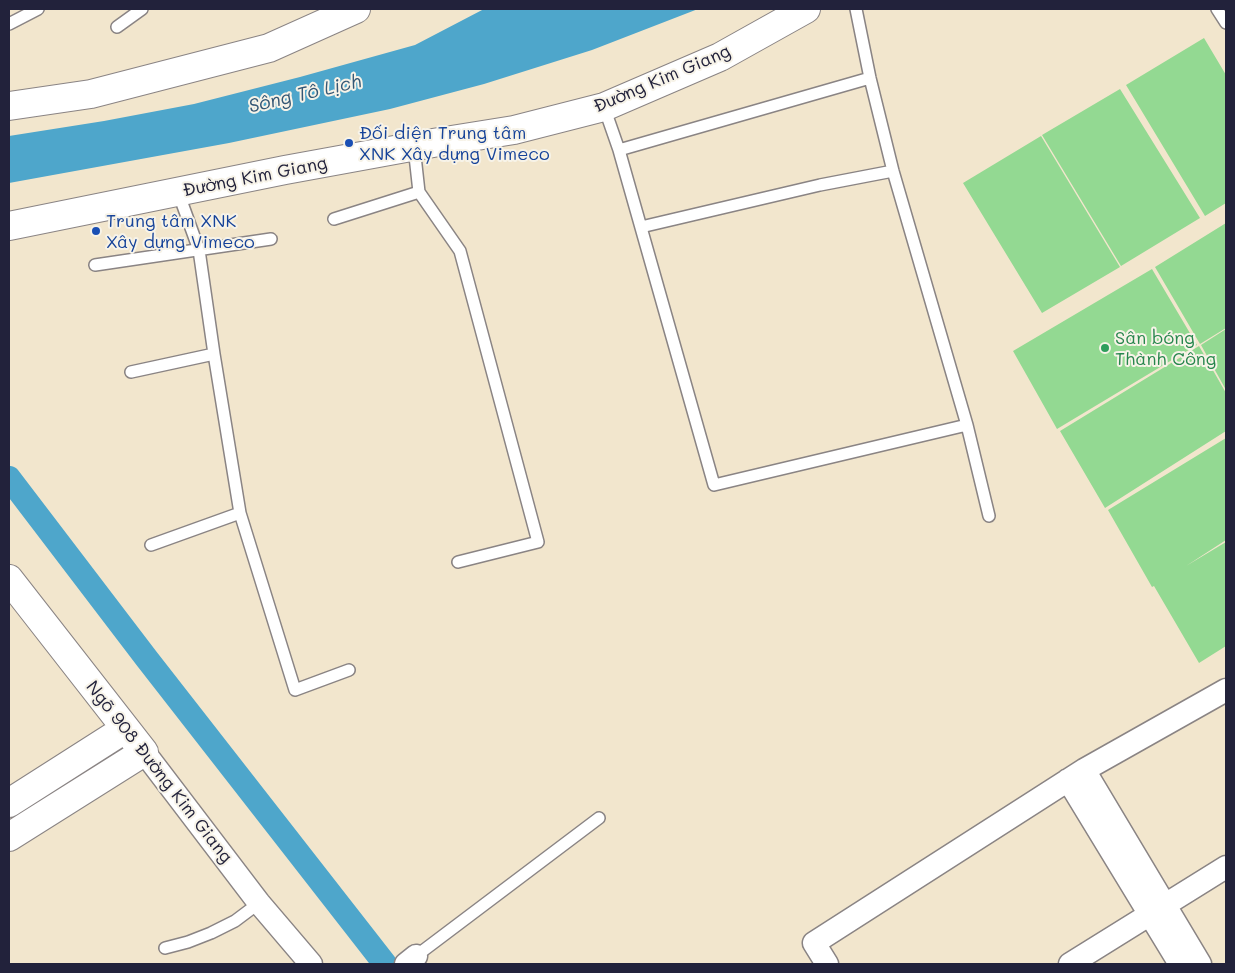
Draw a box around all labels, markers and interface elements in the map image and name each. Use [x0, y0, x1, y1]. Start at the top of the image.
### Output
street label: Đường Kim Giang [590, 40, 734, 118]
water label: Sông Tô Lịch [246, 70, 364, 118]
place label: Đối diện Trung tâm XNK Xây dựng Vimeco [359, 122, 550, 164]
marker: Đối diện Trung tâm XNK Xây dựng Vimeco [343, 137, 355, 149]
street label: Đường Kim Giang [181, 152, 329, 202]
place label: Trung tâm XNK Xây dựng Vimeco [106, 210, 255, 252]
marker: Trung tâm XNK Xây dựng Vimeco [90, 225, 102, 237]
place label: Sân bóng Thành Công [1115, 327, 1216, 369]
marker: Sân bóng Thành Công [1099, 342, 1111, 354]
street label: Ngõ 908 Đường Kim Giang [81, 677, 237, 867]

